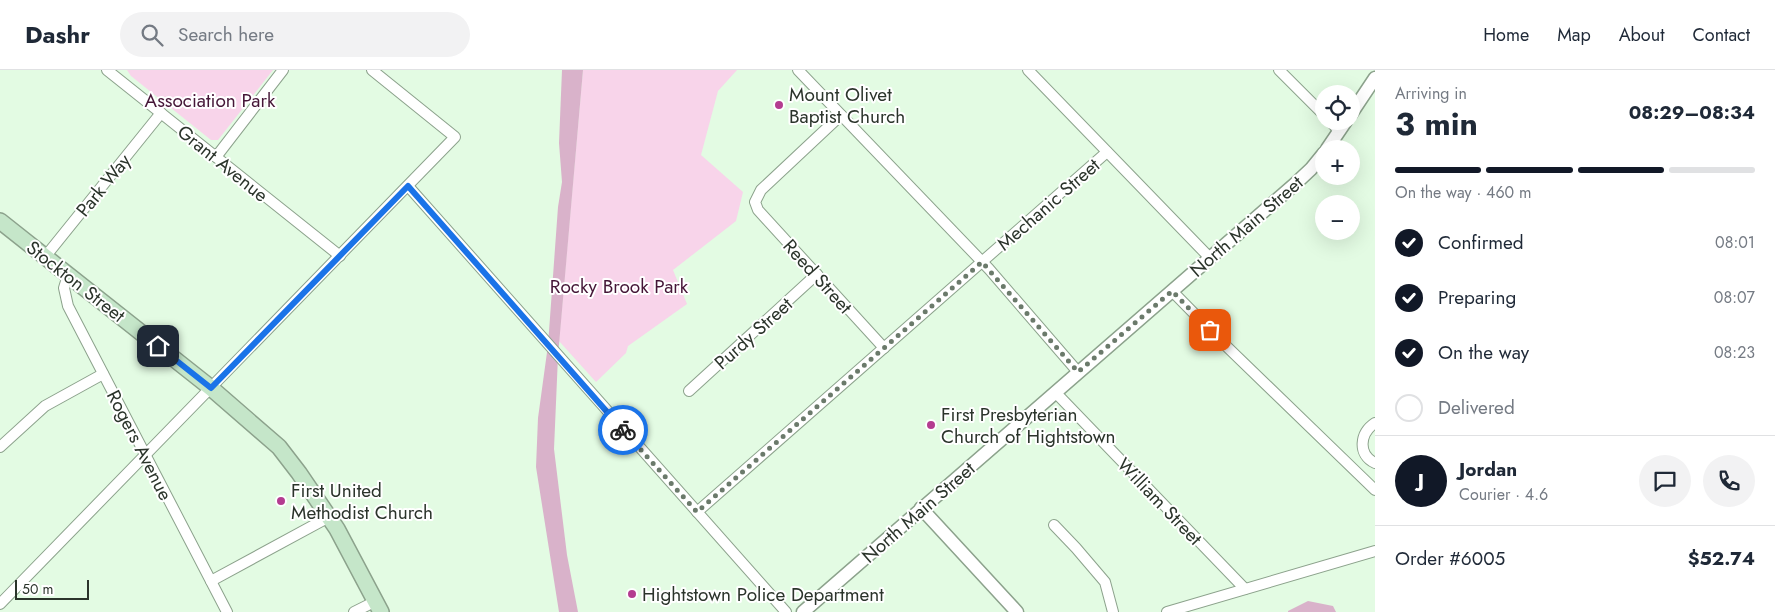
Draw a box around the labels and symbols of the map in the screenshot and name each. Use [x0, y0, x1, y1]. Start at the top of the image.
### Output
place label: Mount Olivet Baptist Church [789, 81, 905, 130]
park label: Association Park [145, 87, 276, 114]
marker: Mount Olivet Baptist Church [773, 99, 785, 111]
street label: Grant Avenue [172, 118, 274, 209]
street label: Park Way [70, 148, 138, 223]
street label: Mechanic Street [991, 152, 1106, 257]
street label: North Main Street [1184, 169, 1309, 283]
street label: Reed Street [777, 233, 859, 320]
street label: Stockton Street [21, 234, 131, 329]
park label: Rocky Brook Park [550, 273, 689, 300]
street label: Purdy Street [708, 291, 799, 376]
pin [1189, 309, 1231, 351]
pin [137, 325, 179, 367]
street label: Rogers Avenue [100, 385, 179, 505]
place label: First Presbyterian Church of Hightstown [941, 401, 1116, 450]
courier [598, 405, 648, 455]
marker: First Presbyterian Church of Hightstown [925, 419, 937, 431]
street label: William Street [1111, 452, 1209, 551]
street label: North Main Street [856, 455, 981, 569]
place label: First United Methodist Church [291, 477, 433, 526]
marker: First United Methodist Church [275, 495, 287, 507]
scale bar [15, 577, 89, 600]
place label: Hightstown Police Department [642, 581, 884, 608]
marker: Hightstown Police Department [626, 588, 638, 600]

